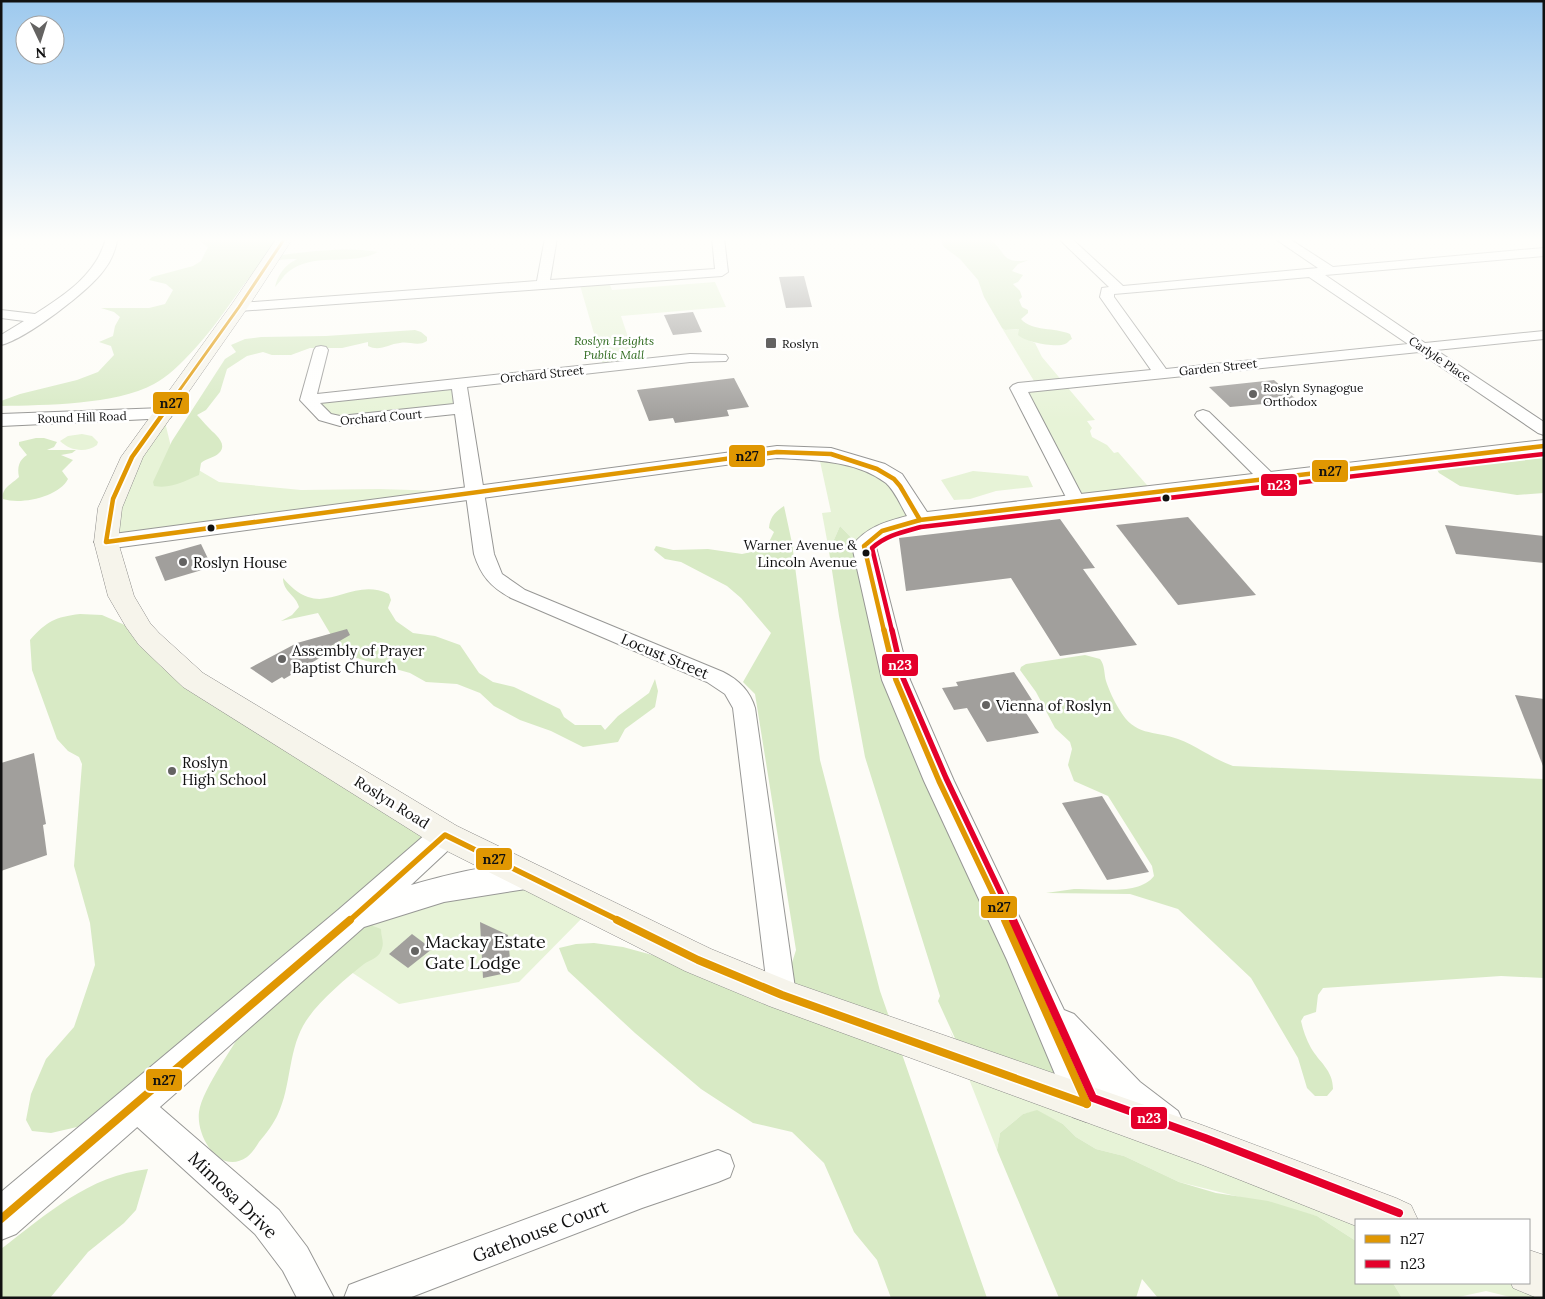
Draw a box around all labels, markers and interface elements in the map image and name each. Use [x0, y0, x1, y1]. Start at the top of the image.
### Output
north arrow [15, 15, 65, 65]
text: N [35, 44, 47, 62]
park label: Roslyn Heights Public Mall [574, 333, 654, 362]
street label: Carlyle Place [1406, 333, 1474, 386]
marker: Roslyn [764, 336, 778, 350]
place label: Roslyn [782, 336, 819, 351]
street label: Garden Street [1178, 355, 1258, 379]
street label: Orchard Street [500, 362, 585, 386]
place label: Roslyn Synagogue Orthodox [1263, 380, 1364, 409]
marker: Roslyn Synagogue Orthodox [1247, 388, 1259, 400]
line badge: n27 [152, 391, 190, 415]
text: n27 [160, 394, 183, 412]
street label: Orchard Court [339, 406, 423, 428]
street label: Round Hill Road [37, 408, 127, 426]
line badge: n27 [728, 444, 766, 468]
text: n27 [736, 447, 759, 465]
line badge: n27 [1311, 459, 1349, 483]
text: n27 [1319, 462, 1342, 480]
line badge: n23 [1260, 473, 1298, 497]
text: n23 [1267, 476, 1291, 494]
unlabelled marker [1161, 493, 1171, 503]
unlabelled marker [206, 523, 216, 533]
place label: Warner Avenue & Lincoln Avenue [744, 536, 857, 571]
marker: Warner Avenue & Lincoln Avenue [861, 548, 871, 558]
place label: Roslyn House [193, 553, 287, 572]
marker: Roslyn House [177, 556, 189, 568]
street label: Locust Street [618, 629, 712, 683]
place label: Assembly of Prayer Baptist Church [291, 641, 425, 677]
marker: Assembly of Prayer Baptist Church [276, 653, 288, 665]
line badge: n23 [881, 653, 919, 677]
text: n23 [888, 656, 912, 674]
place label: Vienna of Roslyn [995, 696, 1112, 715]
marker: Vienna of Roslyn [980, 699, 992, 711]
place label: Roslyn High School [182, 753, 267, 789]
marker: Roslyn High School [166, 765, 178, 777]
street label: Roslyn Road [351, 771, 433, 833]
line badge: n27 [475, 847, 513, 871]
text: n27 [483, 850, 506, 868]
line badge: n27 [980, 895, 1018, 919]
text: n27 [988, 898, 1011, 916]
place label: Mackay Estate Gate Lodge [425, 930, 546, 974]
marker: Mackay Estate Gate Lodge [409, 945, 421, 957]
line badge: n27 [145, 1068, 183, 1092]
text: n27 [153, 1071, 176, 1089]
line badge: n23 [1130, 1106, 1168, 1130]
text: n23 [1137, 1109, 1161, 1127]
street label: Mimosa Drive [183, 1147, 283, 1244]
street label: Gatehouse Court [469, 1195, 611, 1267]
legend [1355, 1219, 1530, 1284]
text: n27 [1400, 1229, 1424, 1248]
text: n23 [1400, 1254, 1425, 1273]

